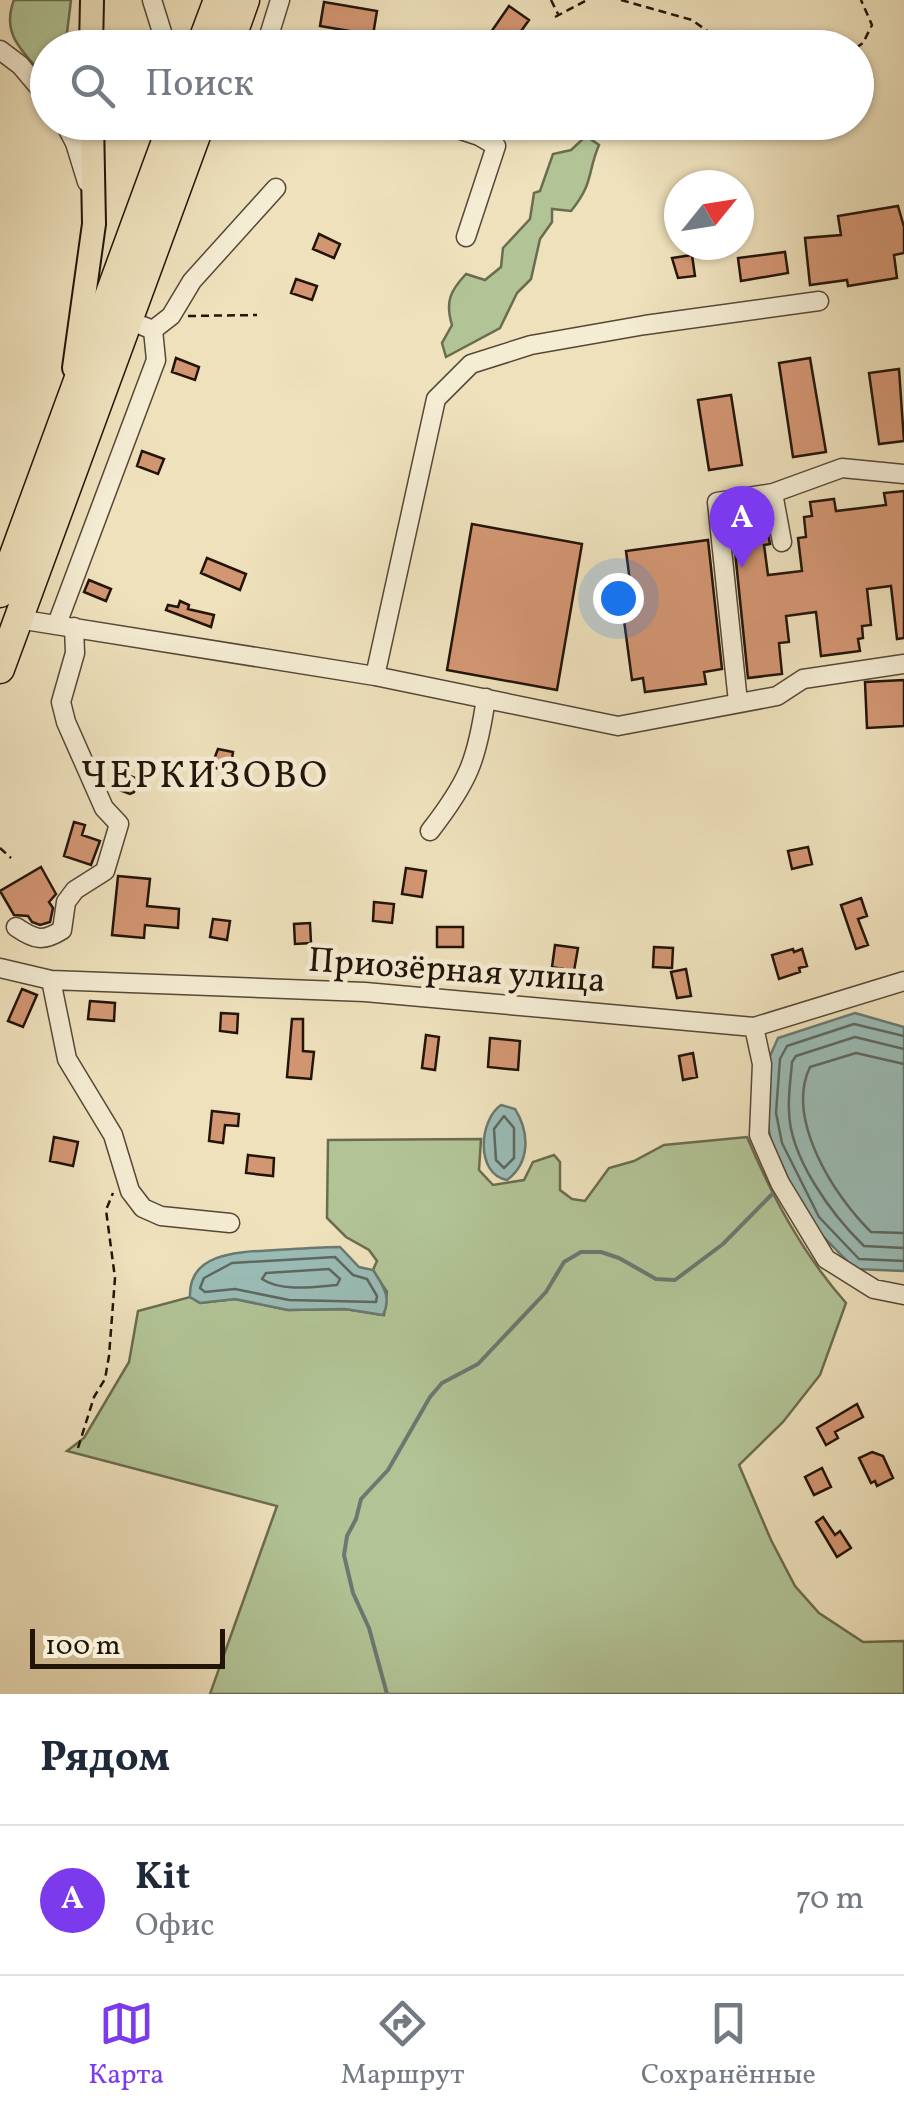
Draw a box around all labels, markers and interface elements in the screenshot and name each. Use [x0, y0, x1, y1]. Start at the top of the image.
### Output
search box [30, 30, 874, 140]
icon: search [65, 58, 120, 113]
text: Поиск [145, 59, 254, 112]
north arrow [664, 170, 754, 260]
pin: A [710, 486, 774, 568]
your location [593, 573, 644, 624]
district label: ЧЕРКИЗОВО [80, 751, 330, 804]
street label: Приозёрная улица [306, 938, 607, 1006]
scale bar [30, 1624, 225, 1668]
text: 100 m [45, 1627, 120, 1666]
text: Рядом [40, 1730, 170, 1789]
text: Kit [135, 1852, 190, 1905]
text: A [61, 1878, 84, 1922]
text: 70 m [796, 1878, 864, 1922]
text: Офис [135, 1905, 215, 1949]
tab: Карта [88, 1996, 164, 2095]
tab: Маршрут [341, 1996, 464, 2095]
tab: Сохранённые [641, 1996, 816, 2095]

